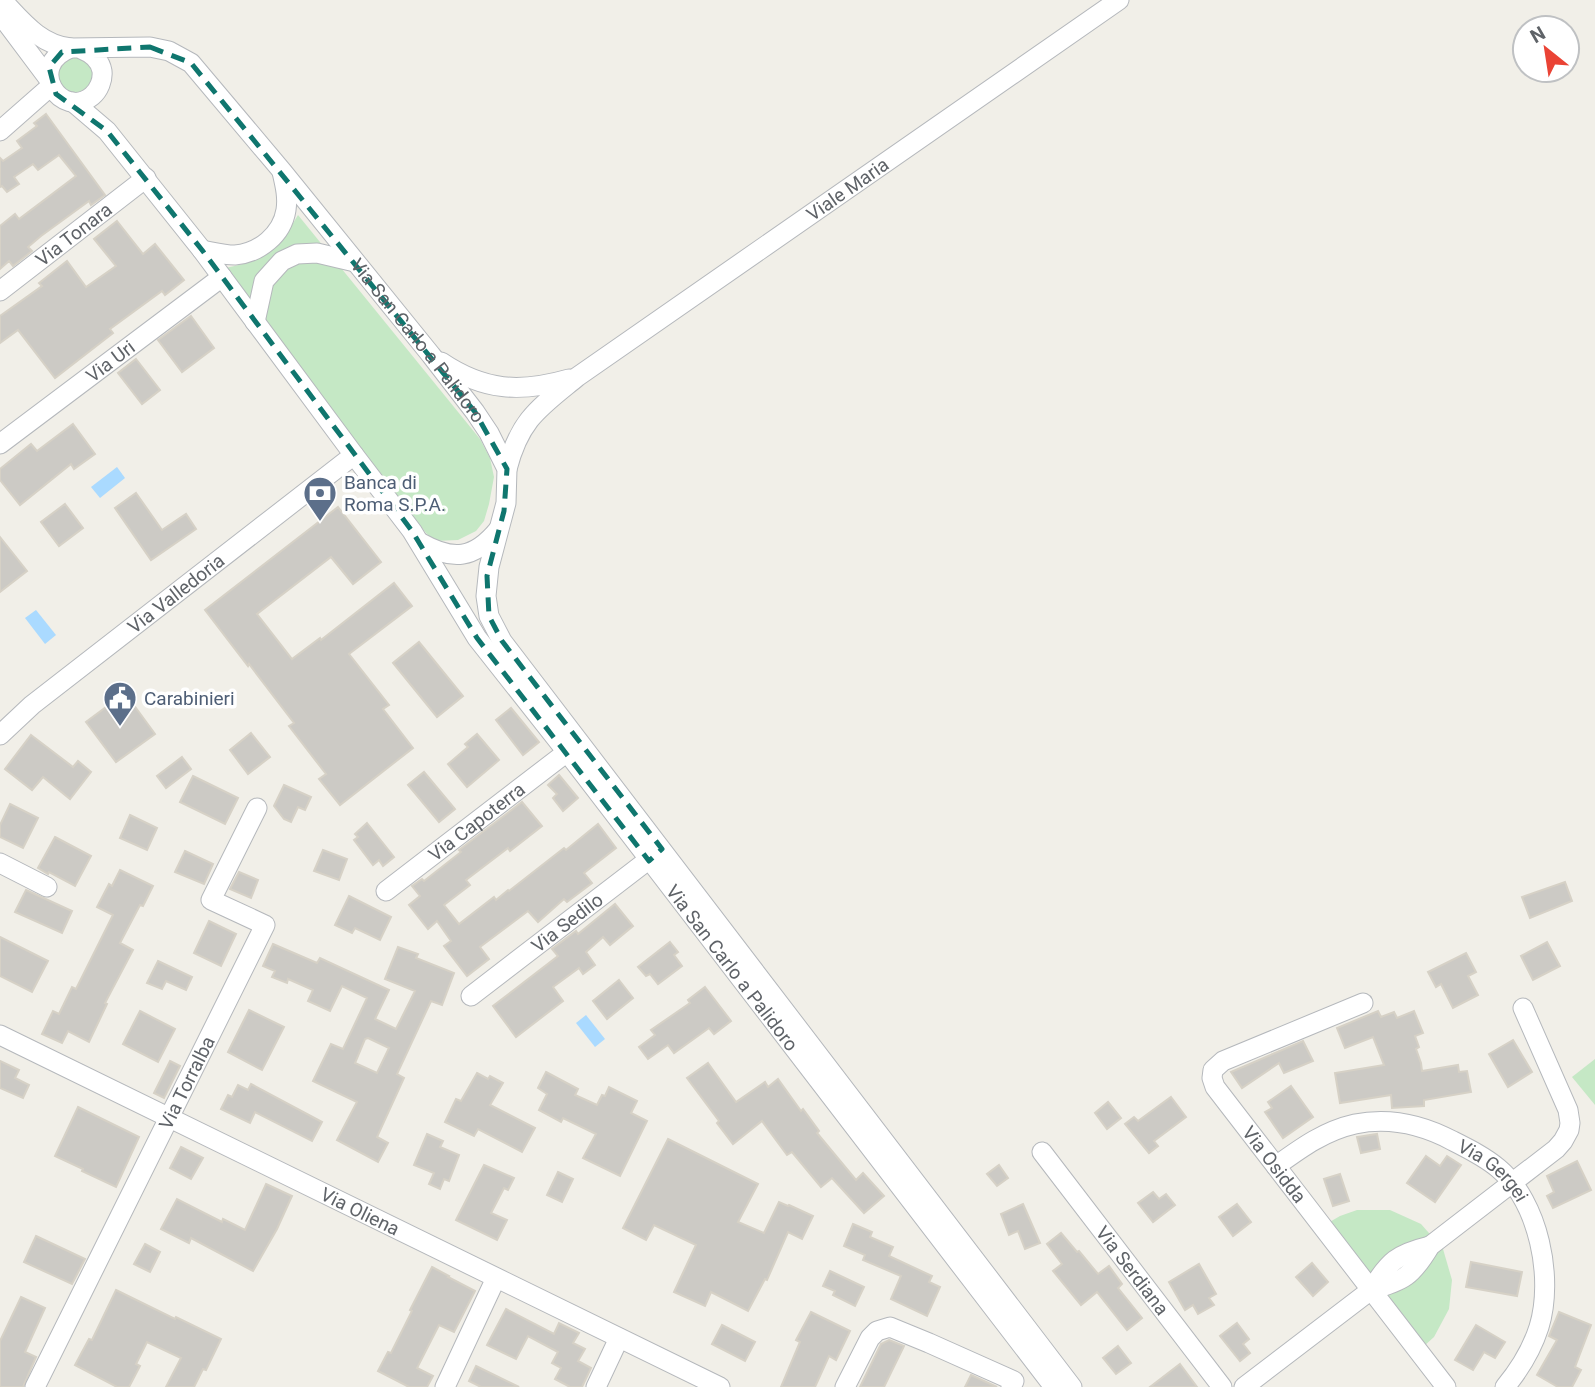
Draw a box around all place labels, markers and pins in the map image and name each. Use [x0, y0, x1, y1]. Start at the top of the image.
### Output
place label: Banca di Roma S.P.A. [344, 471, 446, 516]
bank icon: Banca di Roma S.P.A. [301, 474, 339, 523]
public building icon: Carabinieri [101, 679, 139, 728]
place label: Carabinieri [144, 687, 235, 710]

